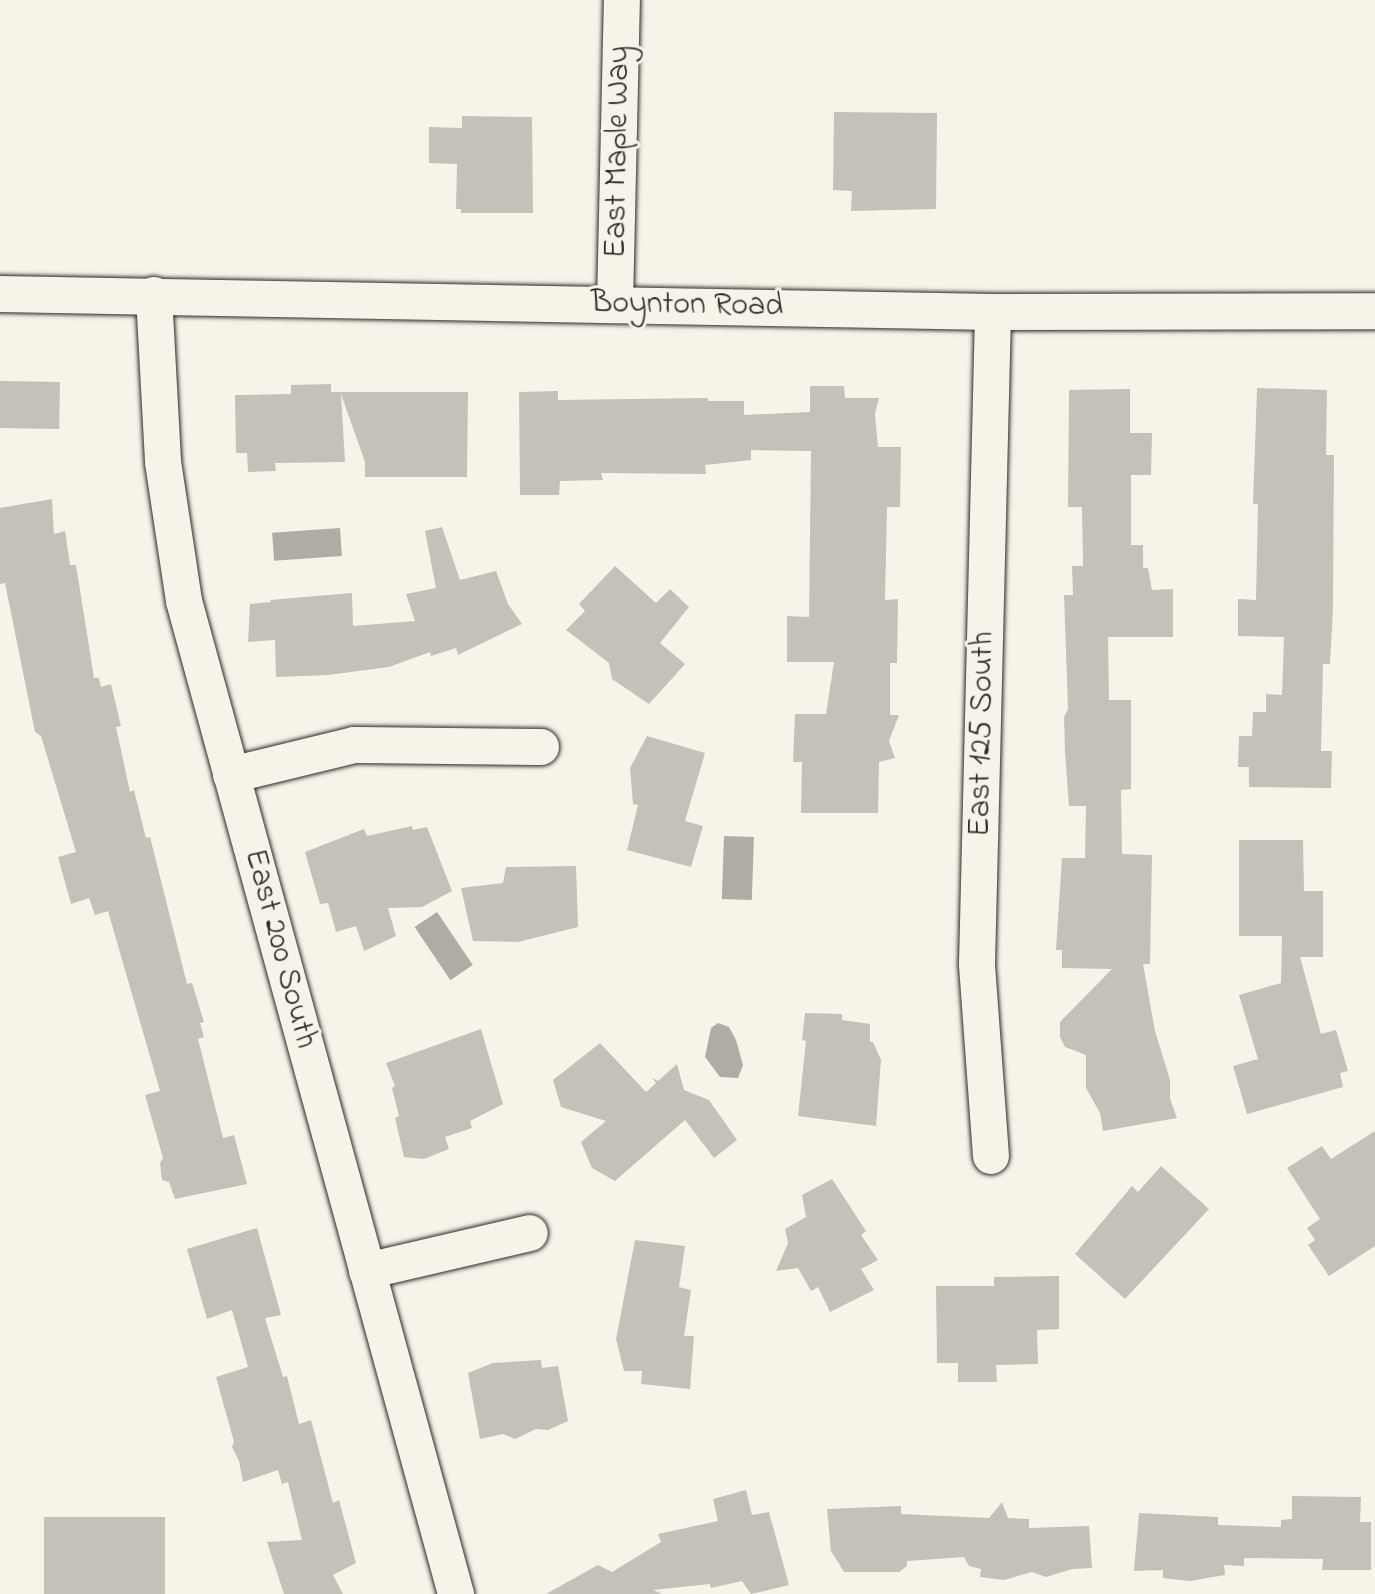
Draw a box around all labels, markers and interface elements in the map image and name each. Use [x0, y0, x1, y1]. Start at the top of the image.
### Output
street label: East Maple Way [598, 45, 640, 259]
street label: Boynton Road [590, 285, 784, 327]
street label: East 125 South [962, 631, 1004, 837]
street label: East 200 South [234, 845, 324, 1053]

